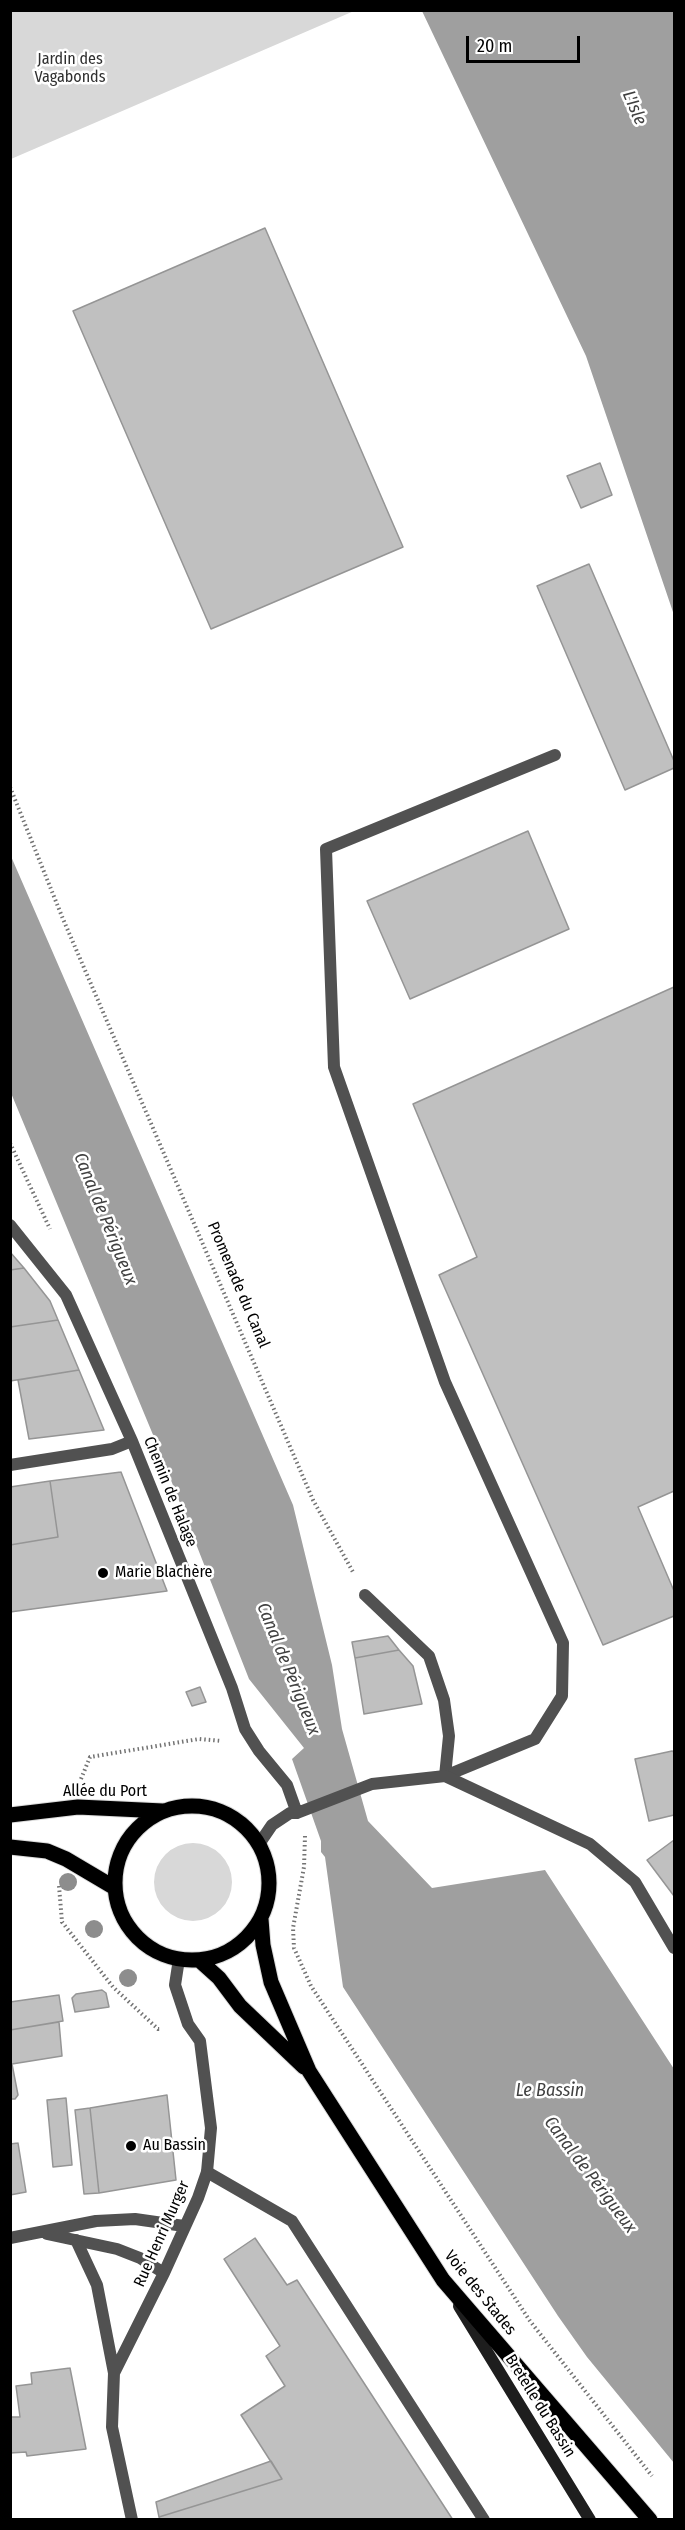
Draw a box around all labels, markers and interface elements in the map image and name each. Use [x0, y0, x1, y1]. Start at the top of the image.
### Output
scale bar [469, 24, 583, 62]
text: 20 m [477, 35, 512, 57]
park label: Jardin des Vagabonds [34, 50, 106, 88]
water label: L'Isle [617, 88, 651, 128]
water label: Canal de Périgueux [69, 1150, 141, 1288]
street label: Promenade du Canal [203, 1219, 273, 1351]
street label: Chemin de Halage [139, 1434, 201, 1550]
place label: Marie Blachère [115, 1563, 212, 1583]
marker: Marie Blachère [96, 1566, 110, 1580]
water label: Canal de Périgueux [252, 1600, 324, 1738]
street label: Allée du Port [63, 1782, 147, 1802]
water label: Le Bassin [516, 2080, 584, 2102]
water label: Canal de Périgueux [539, 2112, 641, 2238]
place label: Au Bassin [143, 2136, 206, 2156]
marker: Au Bassin [124, 2139, 138, 2153]
street label: Rue Henri Murger [130, 2178, 194, 2290]
street label: Voie des Stades [440, 2247, 520, 2339]
street label: Bretelle du Bassin [501, 2351, 579, 2461]

